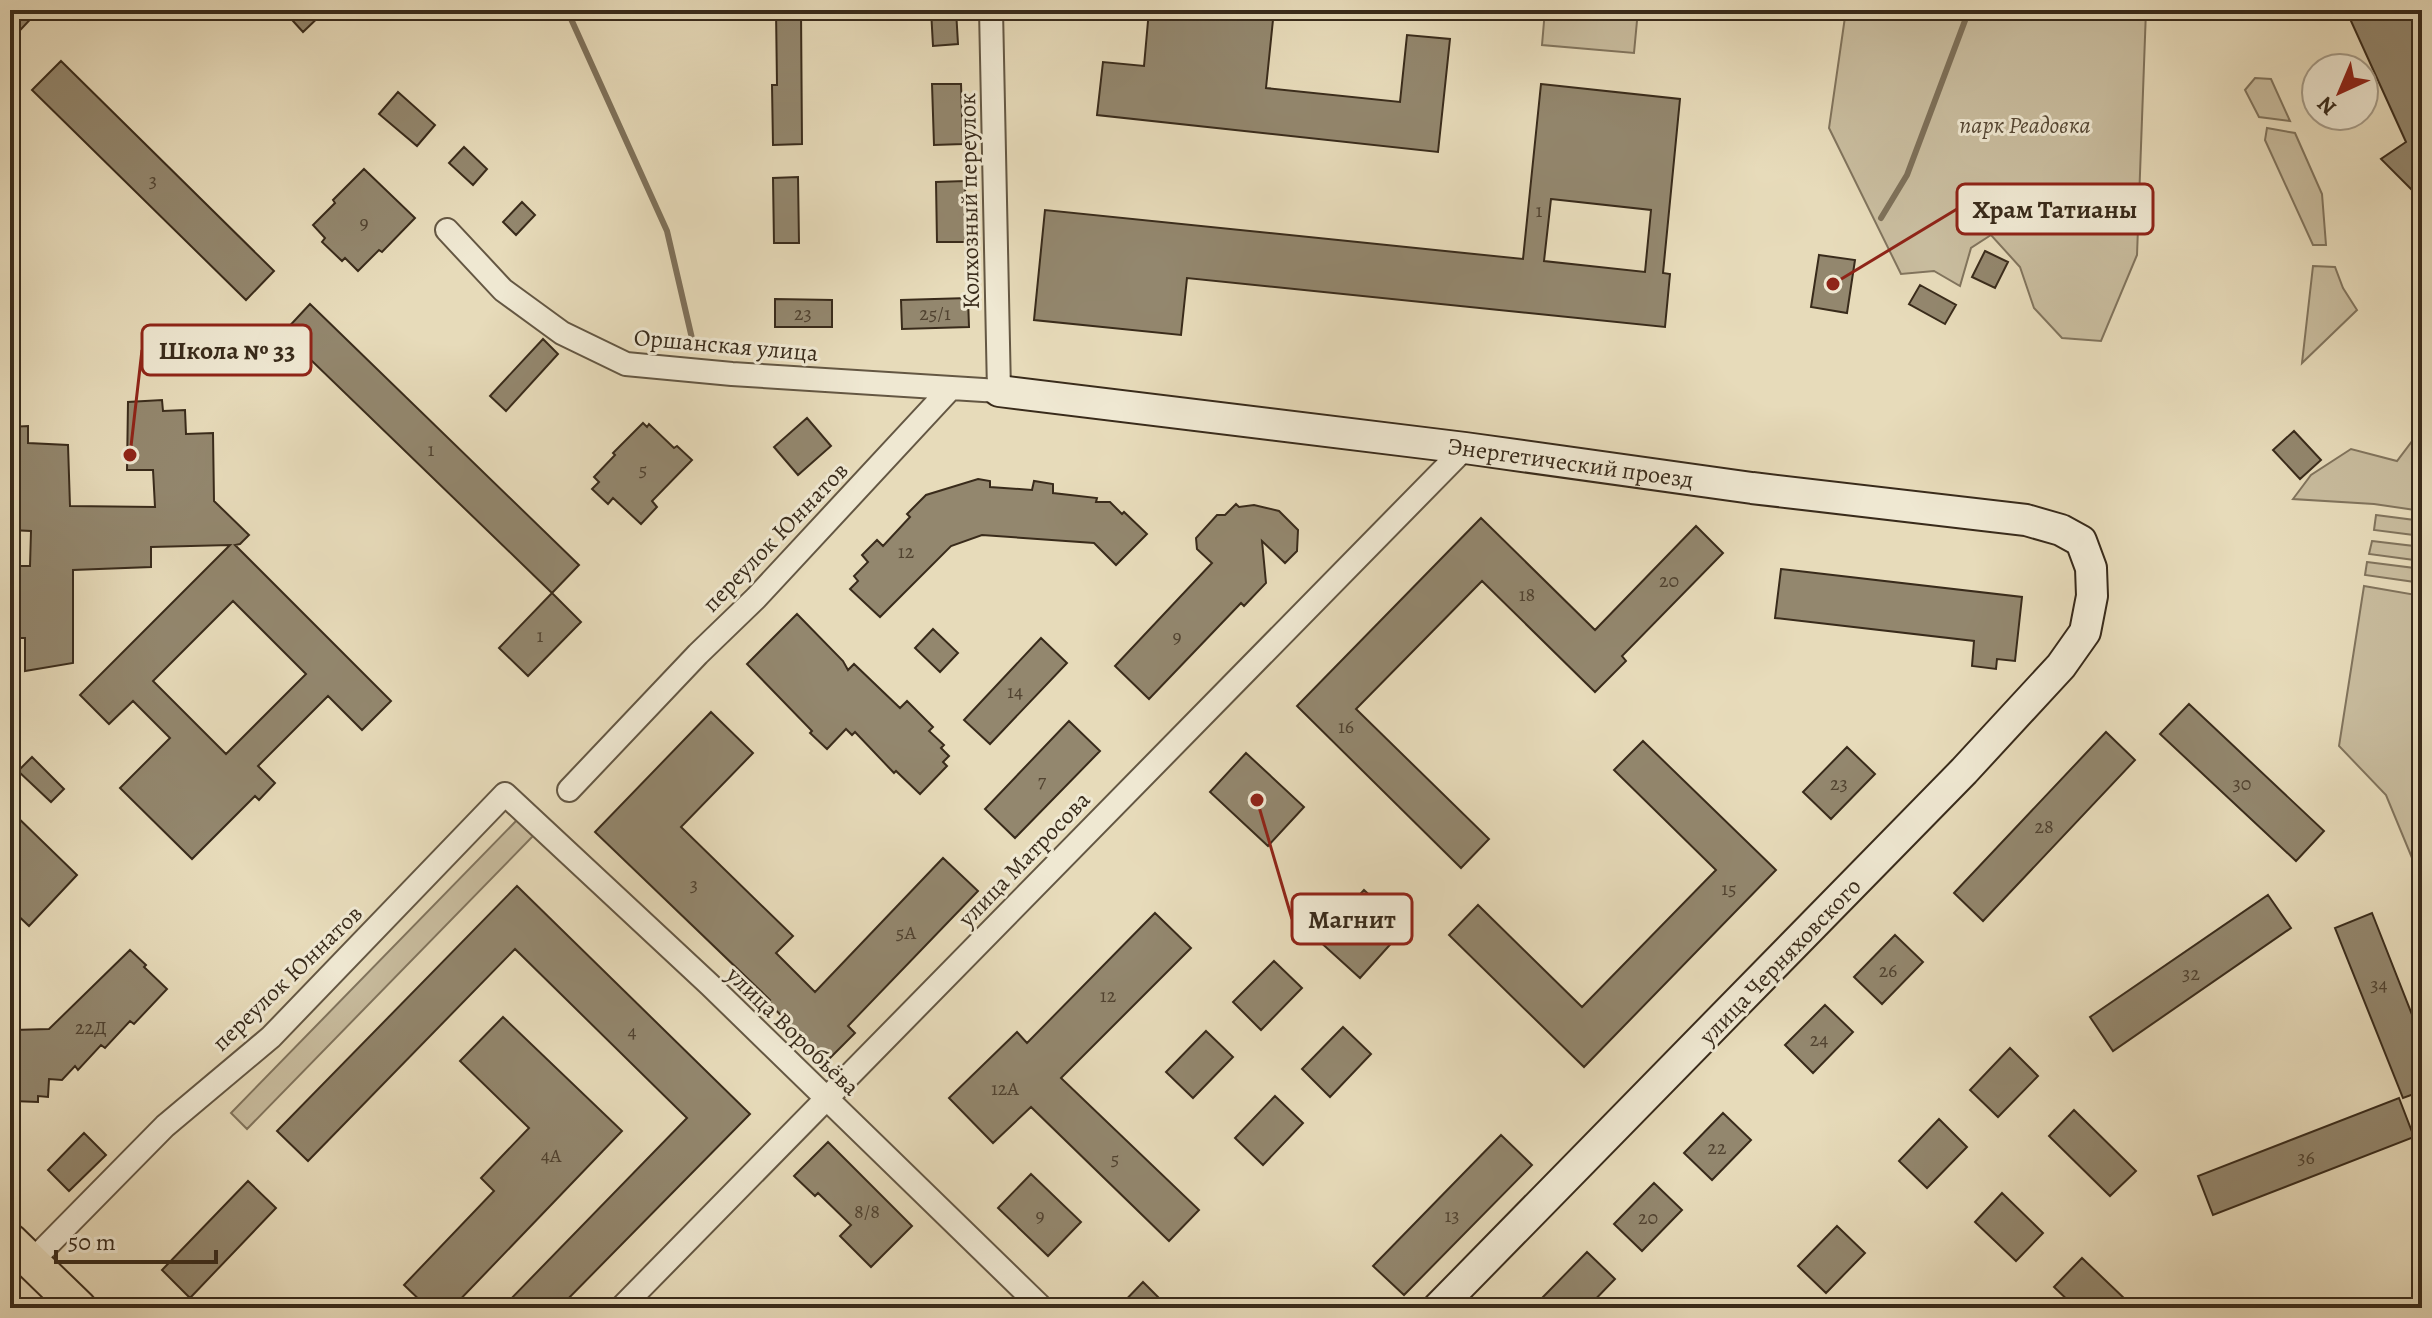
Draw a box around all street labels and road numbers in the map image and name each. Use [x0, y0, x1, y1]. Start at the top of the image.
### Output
street label: Колхозный переулок [951, 92, 987, 310]
street label: Оршанская улица [632, 321, 820, 369]
street label: Энергетический проезд [1446, 430, 1695, 496]
street label: переулок Юннатов [695, 455, 855, 619]
street label: улица Матросова [950, 784, 1097, 935]
street label: улица Черняховского [1691, 871, 1868, 1052]
street label: переулок Юннатов [205, 898, 369, 1058]
street label: улица Воробьёва [719, 959, 867, 1103]

